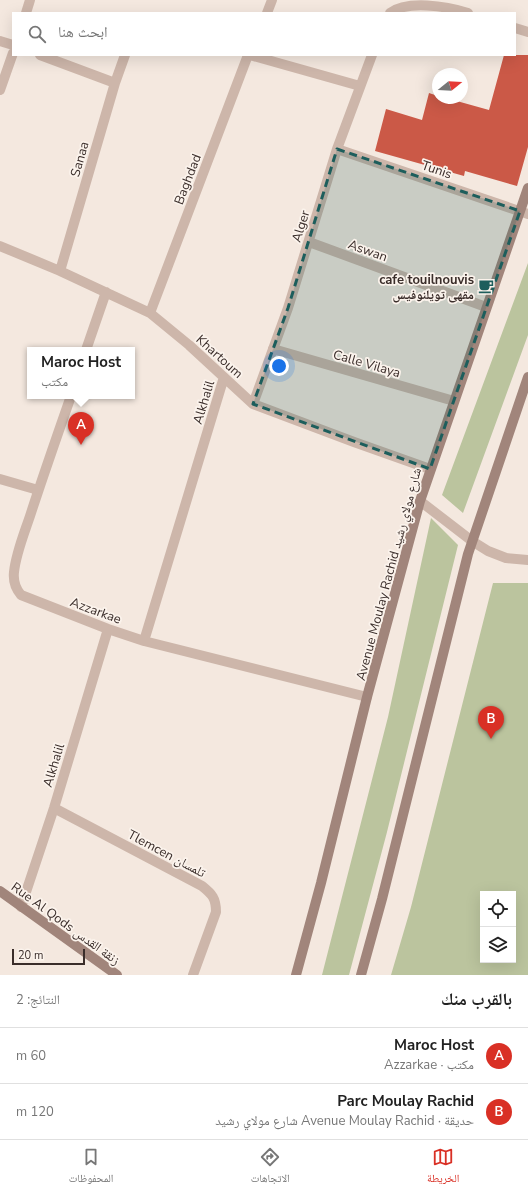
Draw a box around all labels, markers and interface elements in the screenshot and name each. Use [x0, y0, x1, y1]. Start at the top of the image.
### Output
search box [12, 12, 516, 56]
text: ابحث هنا [58, 22, 108, 42]
icon: search [26, 23, 48, 45]
north arrow [432, 68, 468, 104]
street label: Sanaa [66, 139, 94, 179]
street label: Baghdad [170, 152, 206, 207]
street label: Tunis [419, 156, 454, 183]
street label: Alger [288, 208, 314, 244]
street label: Aswan [346, 236, 390, 266]
place label: cafe touilnouvis مقهى تويلنوفيس [379, 271, 474, 304]
cafe icon: cafe touilnouvis مقهى تويلنوفيس [477, 277, 495, 295]
street label: Khartoum [192, 331, 247, 383]
street label: Calle Vilaya [331, 346, 403, 382]
popup [27, 347, 135, 399]
text: Maroc Host [41, 352, 121, 372]
your location [269, 356, 289, 376]
text: مكتب [41, 373, 68, 391]
street label: Alkhalil [189, 378, 219, 426]
pin: A [68, 412, 94, 445]
street label: Avenue Moulay Rachid شارع مولاي رشيد [352, 466, 427, 683]
street label: Azzarkae [68, 593, 124, 629]
pin: B [478, 706, 504, 739]
street label: Alkhalil [39, 741, 69, 789]
street label: Tlemcen تلمسان [124, 826, 209, 882]
street label: Rue Al Qods زنقة القدس [7, 878, 123, 969]
map controls [480, 891, 516, 963]
button: locate [480, 891, 516, 927]
button: layers [480, 927, 516, 963]
scale bar [12, 947, 85, 966]
text: 20 m [18, 948, 43, 963]
text: بالقرب منك [441, 988, 512, 1011]
text: النتائج: 2 [16, 991, 60, 1009]
text: Maroc Host [394, 1035, 474, 1055]
text: 60 m [16, 1047, 46, 1065]
text: A [494, 1047, 504, 1065]
text: مكتب · Azzarkae [384, 1056, 474, 1074]
text: Parc Moulay Rachid [337, 1091, 474, 1111]
text: 120 m [16, 1103, 54, 1121]
text: B [495, 1103, 503, 1121]
text: حديقة · Avenue Moulay Rachid شارع مولاي رشيد [215, 1112, 474, 1130]
tab: المحفوظات [69, 1146, 113, 1189]
tab: الاتجاهات [251, 1146, 290, 1189]
tab: الخريطة [427, 1146, 459, 1189]

